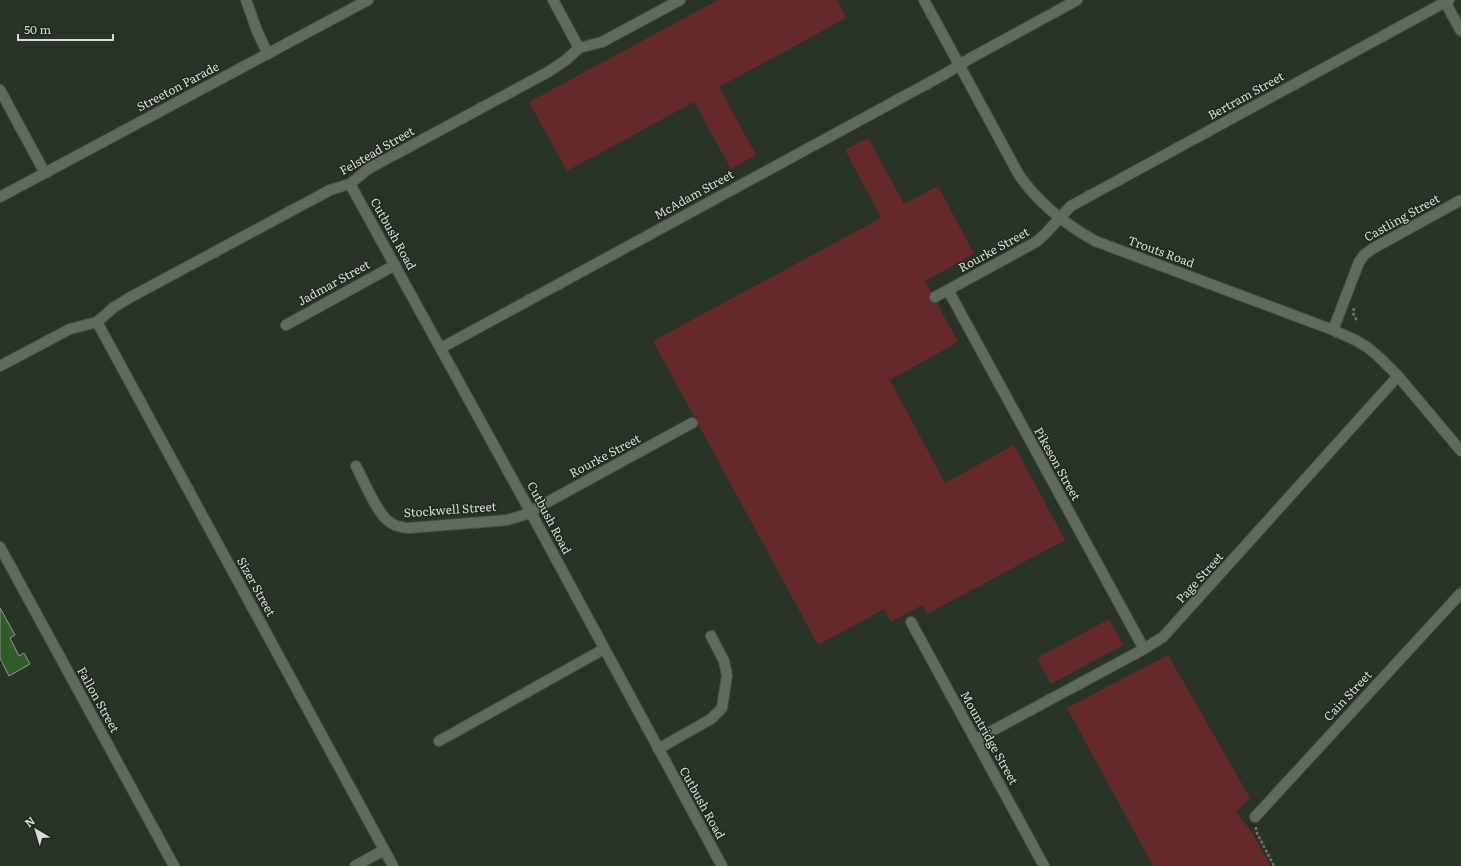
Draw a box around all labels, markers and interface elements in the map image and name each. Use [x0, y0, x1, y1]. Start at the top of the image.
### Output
scale bar [18, 16, 113, 42]
text: 50 m [24, 20, 51, 38]
street label: Streeton Parade [133, 57, 222, 115]
street label: Bertram Street [1204, 67, 1287, 124]
street label: Felstead Street [336, 121, 417, 179]
street label: McAdam Street [650, 165, 737, 223]
street label: Castling Street [1360, 189, 1443, 245]
street label: Cutbush Road [367, 194, 421, 273]
street label: Rourke Street [955, 222, 1032, 276]
street label: Trouts Road [1125, 231, 1198, 272]
street label: Jadmar Street [294, 255, 373, 309]
street label: Pikeson Street [1030, 424, 1086, 504]
street label: Rourke Street [566, 429, 644, 481]
street label: Cutbush Road [523, 478, 577, 558]
street label: Stockwell Street [403, 497, 497, 521]
street label: Page Street [1171, 548, 1227, 607]
street label: Sizer Street [233, 553, 281, 620]
street label: Fallon Street [73, 663, 124, 736]
street label: Cain Street [1319, 666, 1376, 725]
street label: Mountridge Street [957, 687, 1023, 788]
street label: Cutbush Road [676, 763, 730, 842]
north arrow [16, 810, 56, 850]
text: N [21, 812, 38, 830]

